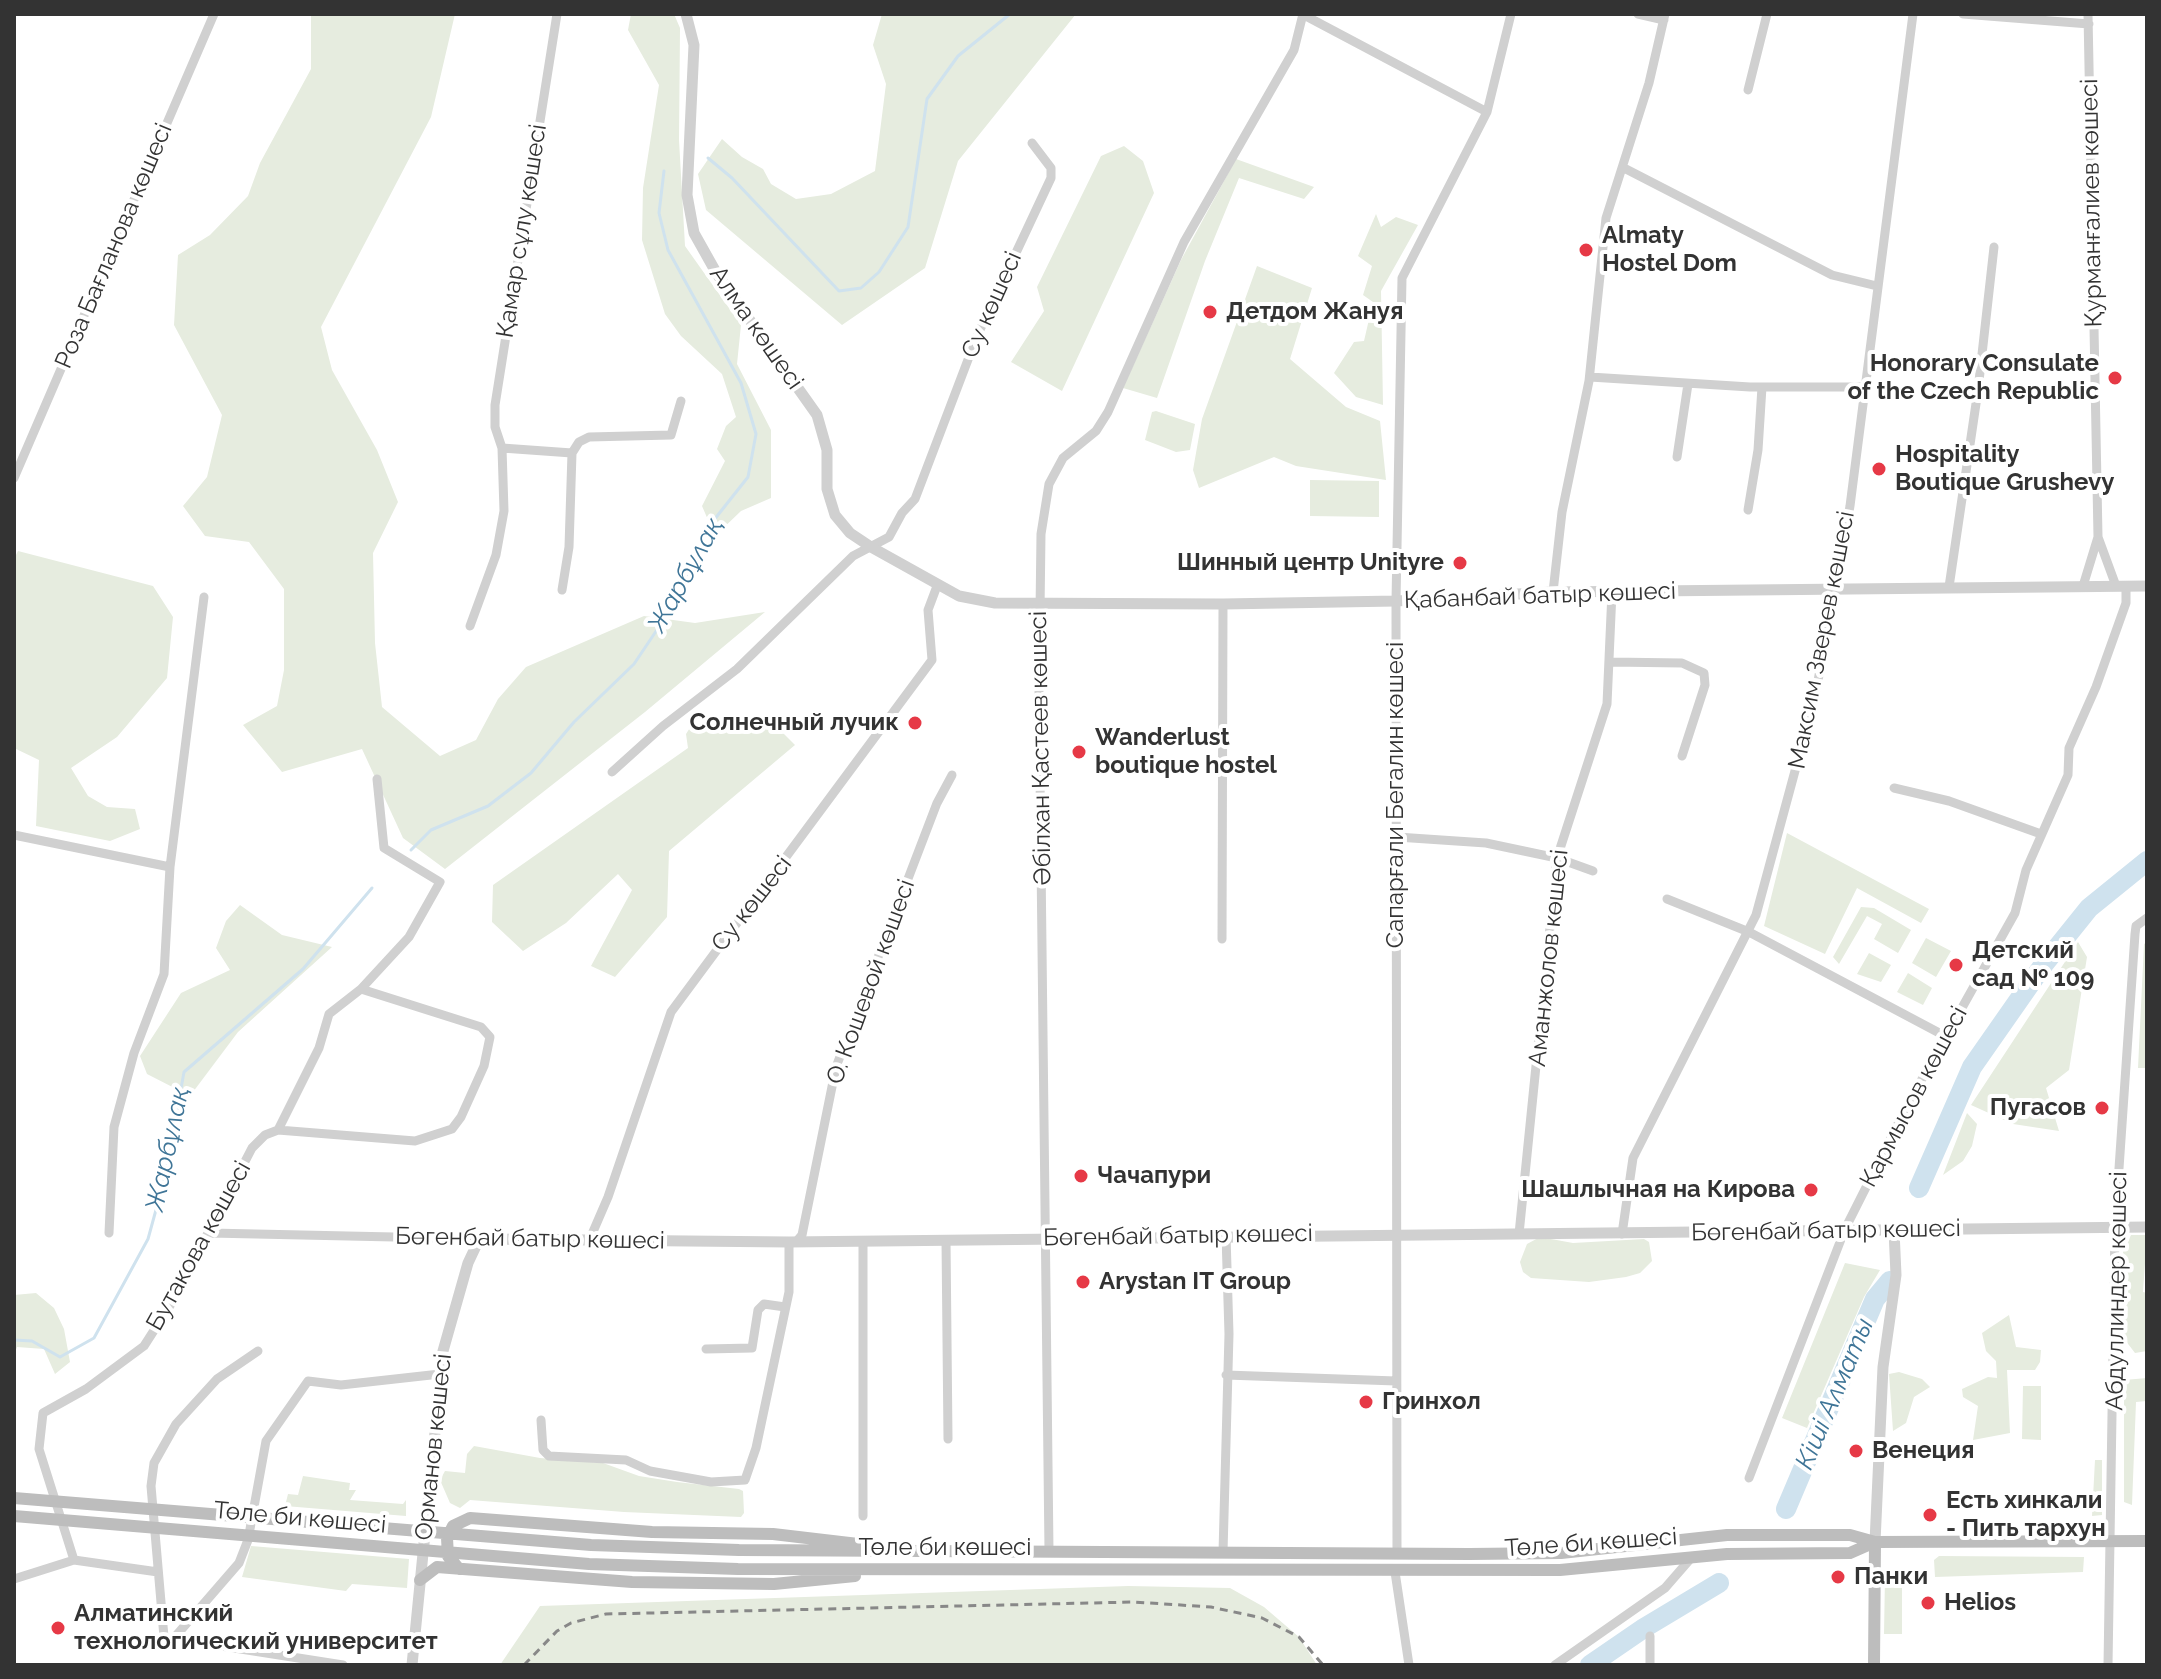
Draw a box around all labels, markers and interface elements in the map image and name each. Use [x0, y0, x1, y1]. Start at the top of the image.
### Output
street label: Қурманғалиев көшесі [2075, 78, 2109, 328]
street label: Роза Бағланова көшесі [49, 119, 179, 373]
street label: Қамар сұлу көшесі [491, 122, 553, 340]
place label: Almaty Hostel Dom [1602, 222, 1737, 278]
marker: Almaty Hostel Dom [1577, 241, 1595, 259]
street label: Су көшесі [956, 247, 1028, 363]
street label: Алма көшесі [703, 261, 809, 395]
place label: Детдом Жануя [1226, 298, 1403, 326]
marker: Детдом Жануя [1201, 303, 1219, 321]
place label: Honorary Consulate of the Czech Republic [1847, 350, 2099, 406]
marker: Honorary Consulate of the Czech Republic [2106, 369, 2124, 387]
place label: Hospitality Boutique Grushevy [1895, 441, 2114, 497]
marker: Hospitality Boutique Grushevy [1870, 460, 1888, 478]
street label: Максим Зверев көшесі [1783, 509, 1861, 771]
water label: Жарбұлақ [642, 512, 730, 638]
place label: Шинный центр Unityre [1177, 549, 1444, 577]
marker: Шинный центр Unityre [1451, 554, 1469, 572]
street label: Қабанбай батыр көшесі [1404, 577, 1676, 615]
street label: Әбілхан Қастеев көшесі [1024, 611, 1058, 885]
street label: Сапарғали Бегалин көшесі [1382, 642, 1410, 948]
place label: Солнечный лучик [690, 709, 899, 737]
marker: Солнечный лучик [906, 714, 924, 732]
place label: Wanderlust boutique hostel [1095, 724, 1277, 780]
marker: Wanderlust boutique hostel [1070, 743, 1088, 761]
street label: Аманжолов көшесі [1523, 848, 1575, 1068]
street label: Су көшесі [706, 850, 798, 958]
street label: О. Кошевой көшесі [821, 876, 921, 1088]
place label: Детский сад № 109 [1972, 937, 2094, 993]
marker: Детский сад № 109 [1947, 956, 1965, 974]
street label: Қармысов көшесі [1854, 1002, 1974, 1192]
water label: Жарбұлақ [140, 1084, 196, 1214]
place label: Пугасов [1990, 1094, 2086, 1122]
marker: Пугасов [2093, 1099, 2111, 1117]
street label: Бутакова көшесі [141, 1156, 257, 1336]
place label: Чачапури [1097, 1162, 1211, 1190]
marker: Чачапури [1072, 1167, 1090, 1185]
street label: Абдуллиндер көшесі [2101, 1171, 2133, 1411]
place label: Шашлычная на Кирова [1521, 1176, 1795, 1204]
marker: Шашлычная на Кирова [1802, 1181, 1820, 1199]
street label: Бөгенбай батыр көшесі [1691, 1214, 1961, 1248]
street label: Бөгенбай батыр көшесі [1043, 1219, 1313, 1253]
street label: Бөгенбай батыр көшесі [395, 1222, 665, 1256]
place label: Arystan IT Group [1099, 1268, 1291, 1296]
marker: Arystan IT Group [1074, 1273, 1092, 1291]
water label: Кіші Алматы [1789, 1314, 1881, 1474]
street label: Орманов көшесі [410, 1352, 458, 1542]
place label: Гринхол [1382, 1388, 1481, 1416]
marker: Гринхол [1357, 1393, 1375, 1411]
place label: Венеция [1872, 1437, 1974, 1465]
marker: Венеция [1847, 1442, 1865, 1460]
place label: Есть хинкали - Пить тархун [1946, 1487, 2106, 1543]
street label: Төле би көшесі [213, 1496, 387, 1540]
marker: Есть хинкали - Пить тархун [1921, 1506, 1939, 1524]
street label: Төле би көшесі [1504, 1523, 1678, 1563]
street label: Төле би көшесі [859, 1534, 1031, 1562]
place label: Панки [1854, 1563, 1928, 1591]
marker: Панки [1829, 1568, 1847, 1586]
place label: Helios [1944, 1589, 2016, 1617]
marker: Helios [1919, 1594, 1937, 1612]
place label: Алматинский технологический университет [74, 1600, 438, 1656]
marker: Алматинский технологический университет [49, 1619, 67, 1637]

